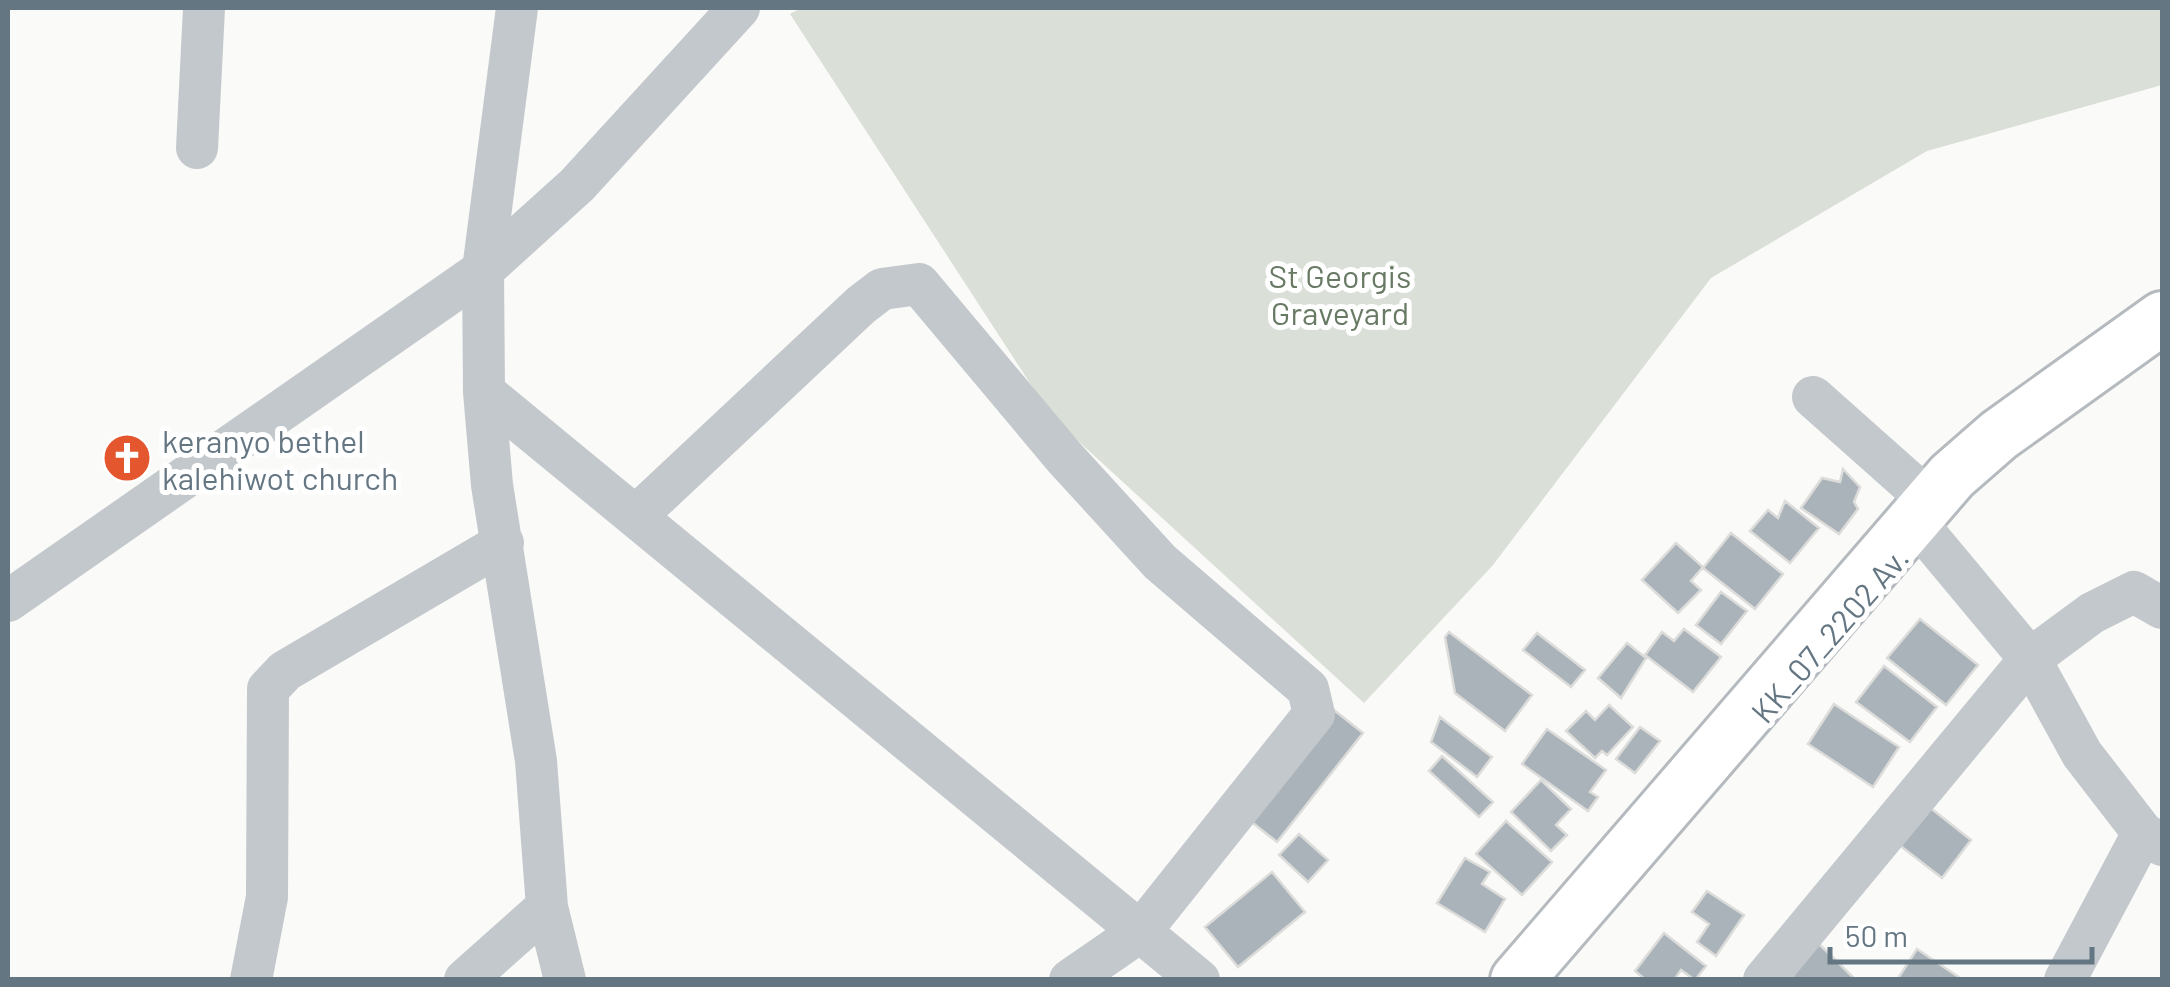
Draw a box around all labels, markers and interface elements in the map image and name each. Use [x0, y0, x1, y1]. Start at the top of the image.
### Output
park label: St Georgis Graveyard [1269, 256, 1411, 331]
place label: keranyo bethel kalehiwot church [162, 421, 398, 496]
church icon: keranyo bethel kalehiwot church [101, 432, 153, 484]
street label: KK_07_2202 Av. [1742, 538, 1916, 730]
scale bar [1830, 902, 2092, 964]
text: 50 m [1845, 917, 1908, 953]

